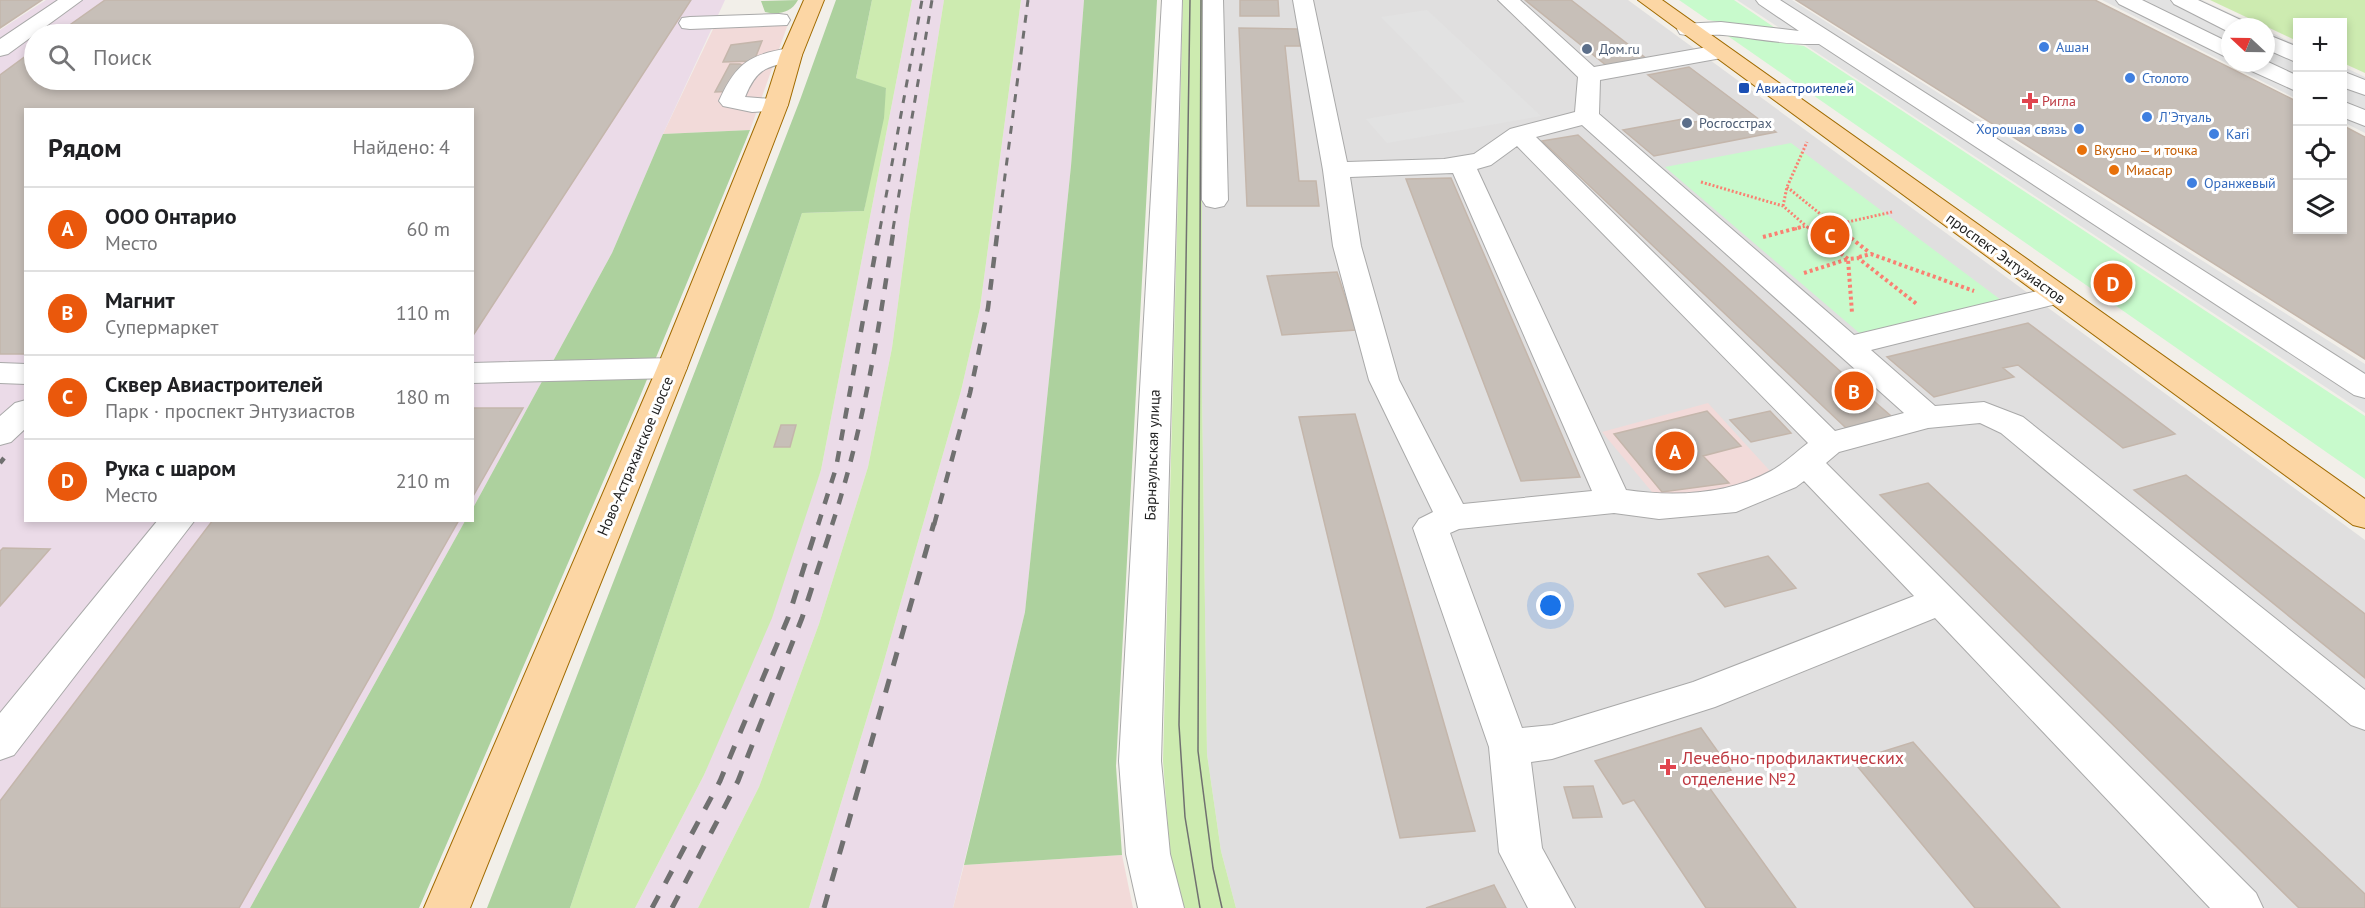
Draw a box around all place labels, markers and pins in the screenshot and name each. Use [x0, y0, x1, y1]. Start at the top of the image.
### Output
place label: Ашан [2056, 38, 2089, 56]
place label: Дом.ru [1599, 40, 1640, 58]
marker: Ашан [2037, 40, 2051, 54]
marker: Дом.ru [1580, 42, 1594, 56]
place label: Столото [2142, 69, 2189, 87]
marker: Столото [2123, 71, 2137, 85]
place label: Авиастроителей [1756, 79, 1854, 97]
marker: Авиастроителей [1737, 81, 1751, 95]
place label: Ригла [2042, 92, 2076, 110]
marker: Ригла [2023, 94, 2037, 108]
place label: Л'Этуаль [2158, 108, 2212, 126]
marker: Л'Этуаль [2140, 110, 2154, 124]
place label: Росгосстрах [1699, 114, 1772, 132]
marker: Росгосстрах [1680, 116, 1694, 130]
place label: Хорошая связь [1976, 120, 2068, 138]
marker: Хорошая связь [2072, 122, 2086, 136]
place label: Kari [2226, 125, 2250, 143]
marker: Kari [2207, 127, 2221, 141]
place label: Вкусно — и точка [2094, 141, 2198, 159]
marker: Вкусно — и точка [2075, 143, 2089, 157]
place label: Миасар [2126, 161, 2173, 179]
marker: Миасар [2107, 163, 2121, 177]
place label: Оранжевый [2204, 174, 2276, 192]
marker: Оранжевый [2185, 176, 2199, 190]
pin: C [1810, 212, 1850, 258]
pin: D [2094, 260, 2132, 306]
pin: B [1834, 368, 1874, 414]
pin: A [1656, 428, 1694, 474]
place label: Лечебно-профилактических отделение №2 [1681, 746, 1904, 790]
marker: Лечебно-профилактических отделение №2 [1659, 758, 1677, 776]

